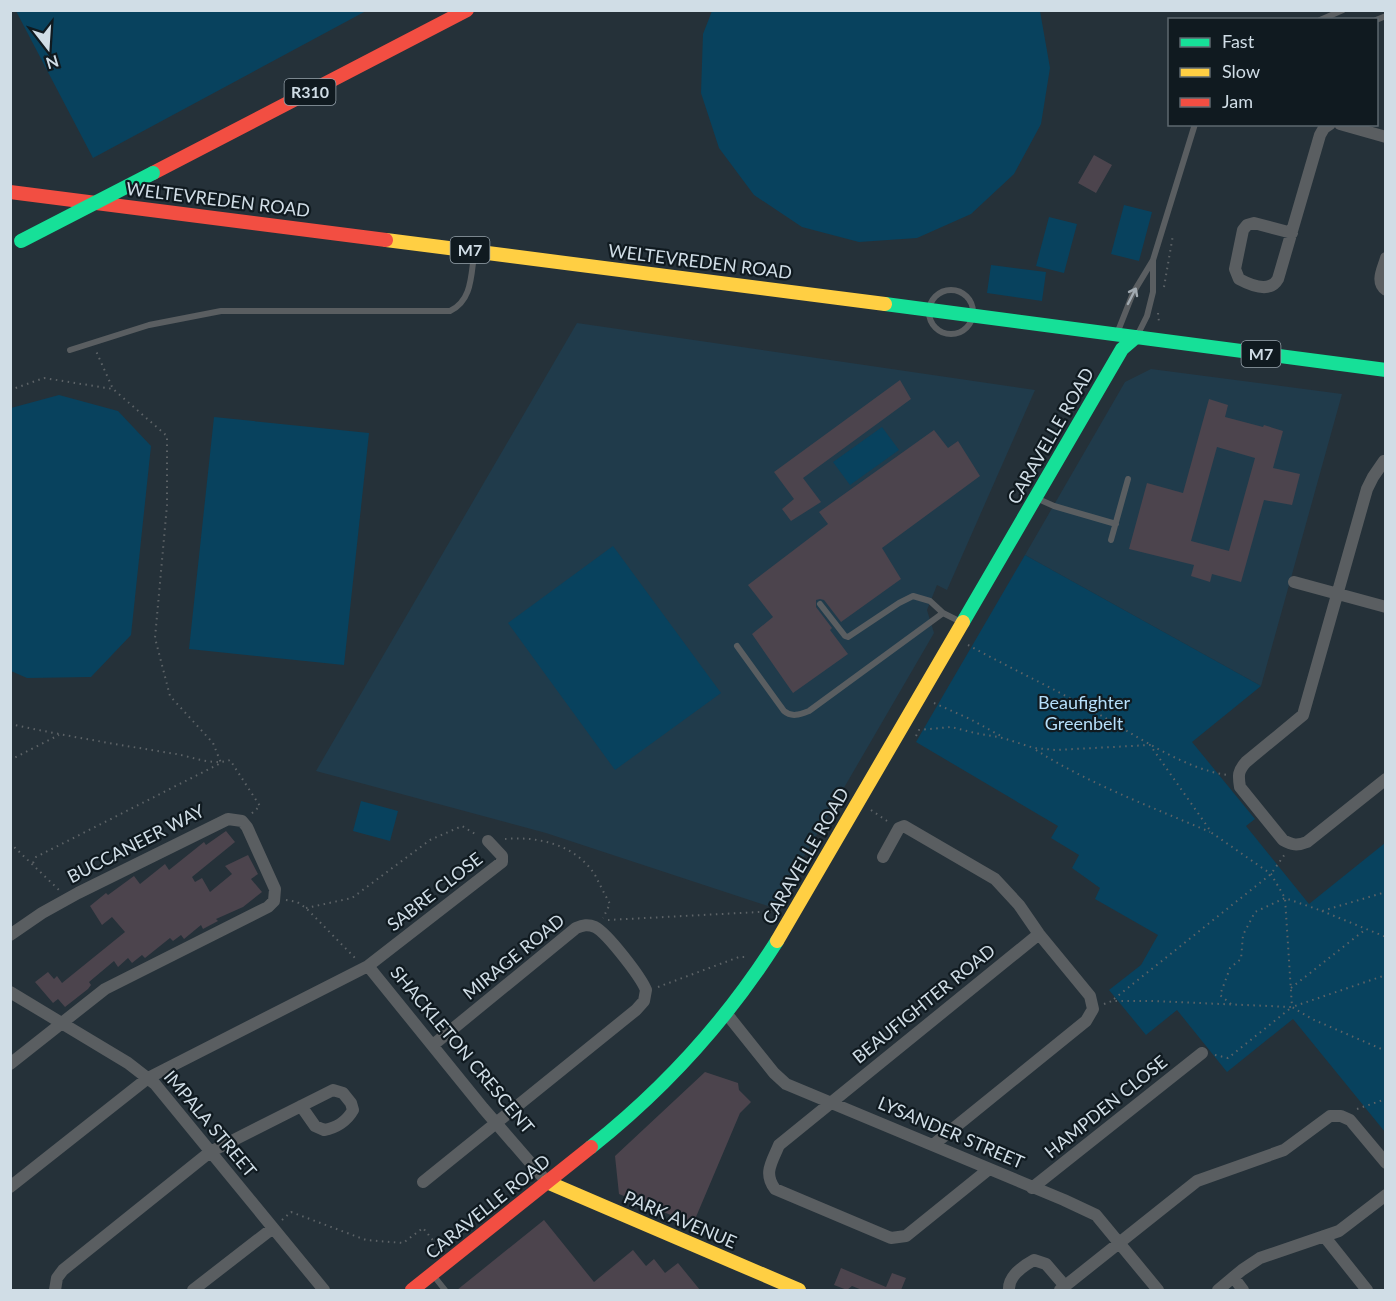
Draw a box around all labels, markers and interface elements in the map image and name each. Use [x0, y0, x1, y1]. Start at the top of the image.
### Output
north arrow [18, 18, 78, 78]
legend [1168, 18, 1378, 126]
text: Fast [1222, 30, 1255, 52]
text: N [44, 52, 61, 74]
text: Slow [1222, 60, 1260, 82]
road number: R310 [284, 79, 336, 105]
text: Jam [1222, 90, 1253, 112]
street label: WELTEVREDEN ROAD [125, 177, 311, 221]
road number: M7 [450, 237, 490, 263]
street label: WELTEVREDEN ROAD [607, 239, 793, 283]
one-way arrow [1126, 287, 1138, 305]
road number: M7 [1242, 341, 1280, 367]
street label: CARAVELLE ROAD [1002, 363, 1098, 508]
park label: Beaufighter Greenbelt [1038, 691, 1130, 734]
street label: CARAVELLE ROAD [757, 783, 853, 928]
street label: BUCCANEER WAY [63, 799, 209, 887]
street label: SABRE CLOSE [382, 847, 486, 935]
street label: MIRAGE ROAD [458, 909, 569, 1004]
street label: BEAUFIGHTER ROAD [848, 939, 999, 1068]
street label: SHACKLETON CRESCENT [386, 961, 540, 1138]
street label: HAMPDEN CLOSE [1040, 1050, 1171, 1162]
street label: IMPALA STREET [160, 1066, 262, 1181]
street label: LYSANDER STREET [875, 1091, 1028, 1173]
street label: CARAVELLE ROAD [421, 1149, 554, 1263]
street label: PARK AVENUE [621, 1185, 740, 1253]

